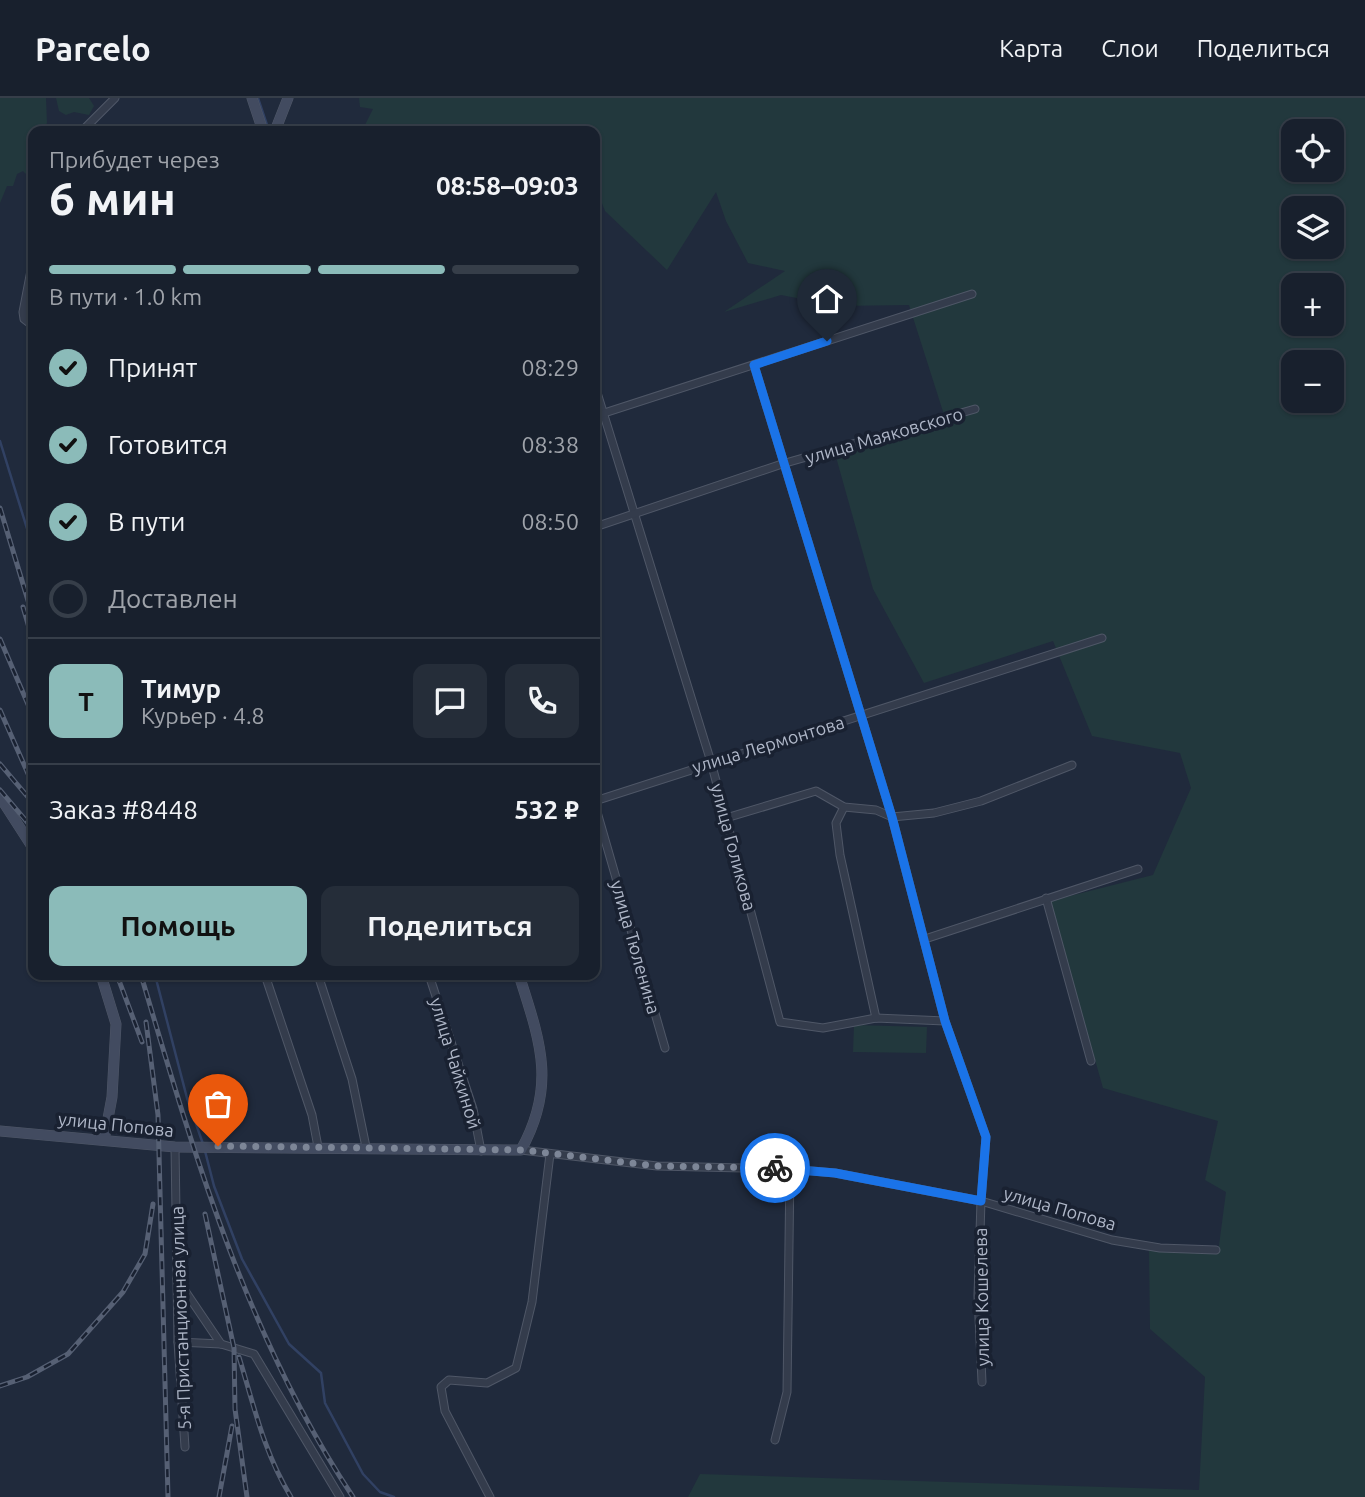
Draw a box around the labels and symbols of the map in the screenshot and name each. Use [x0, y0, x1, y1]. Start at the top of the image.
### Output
pin [797, 269, 857, 341]
street label: улица Маяковского [803, 403, 965, 467]
street label: улица Лермонтова [689, 711, 847, 777]
street label: улица Голикова [707, 781, 761, 913]
street label: улица Тюленина [607, 878, 665, 1016]
street label: улица Чайкиной [427, 995, 485, 1131]
pin [188, 1074, 248, 1146]
street label: улица Попова [57, 1108, 175, 1140]
courier [740, 1133, 810, 1203]
street label: улица Попова [1001, 1182, 1119, 1234]
street label: 5-я Пристанционная улица [166, 1206, 194, 1430]
street label: улица Кошелева [970, 1227, 992, 1367]

